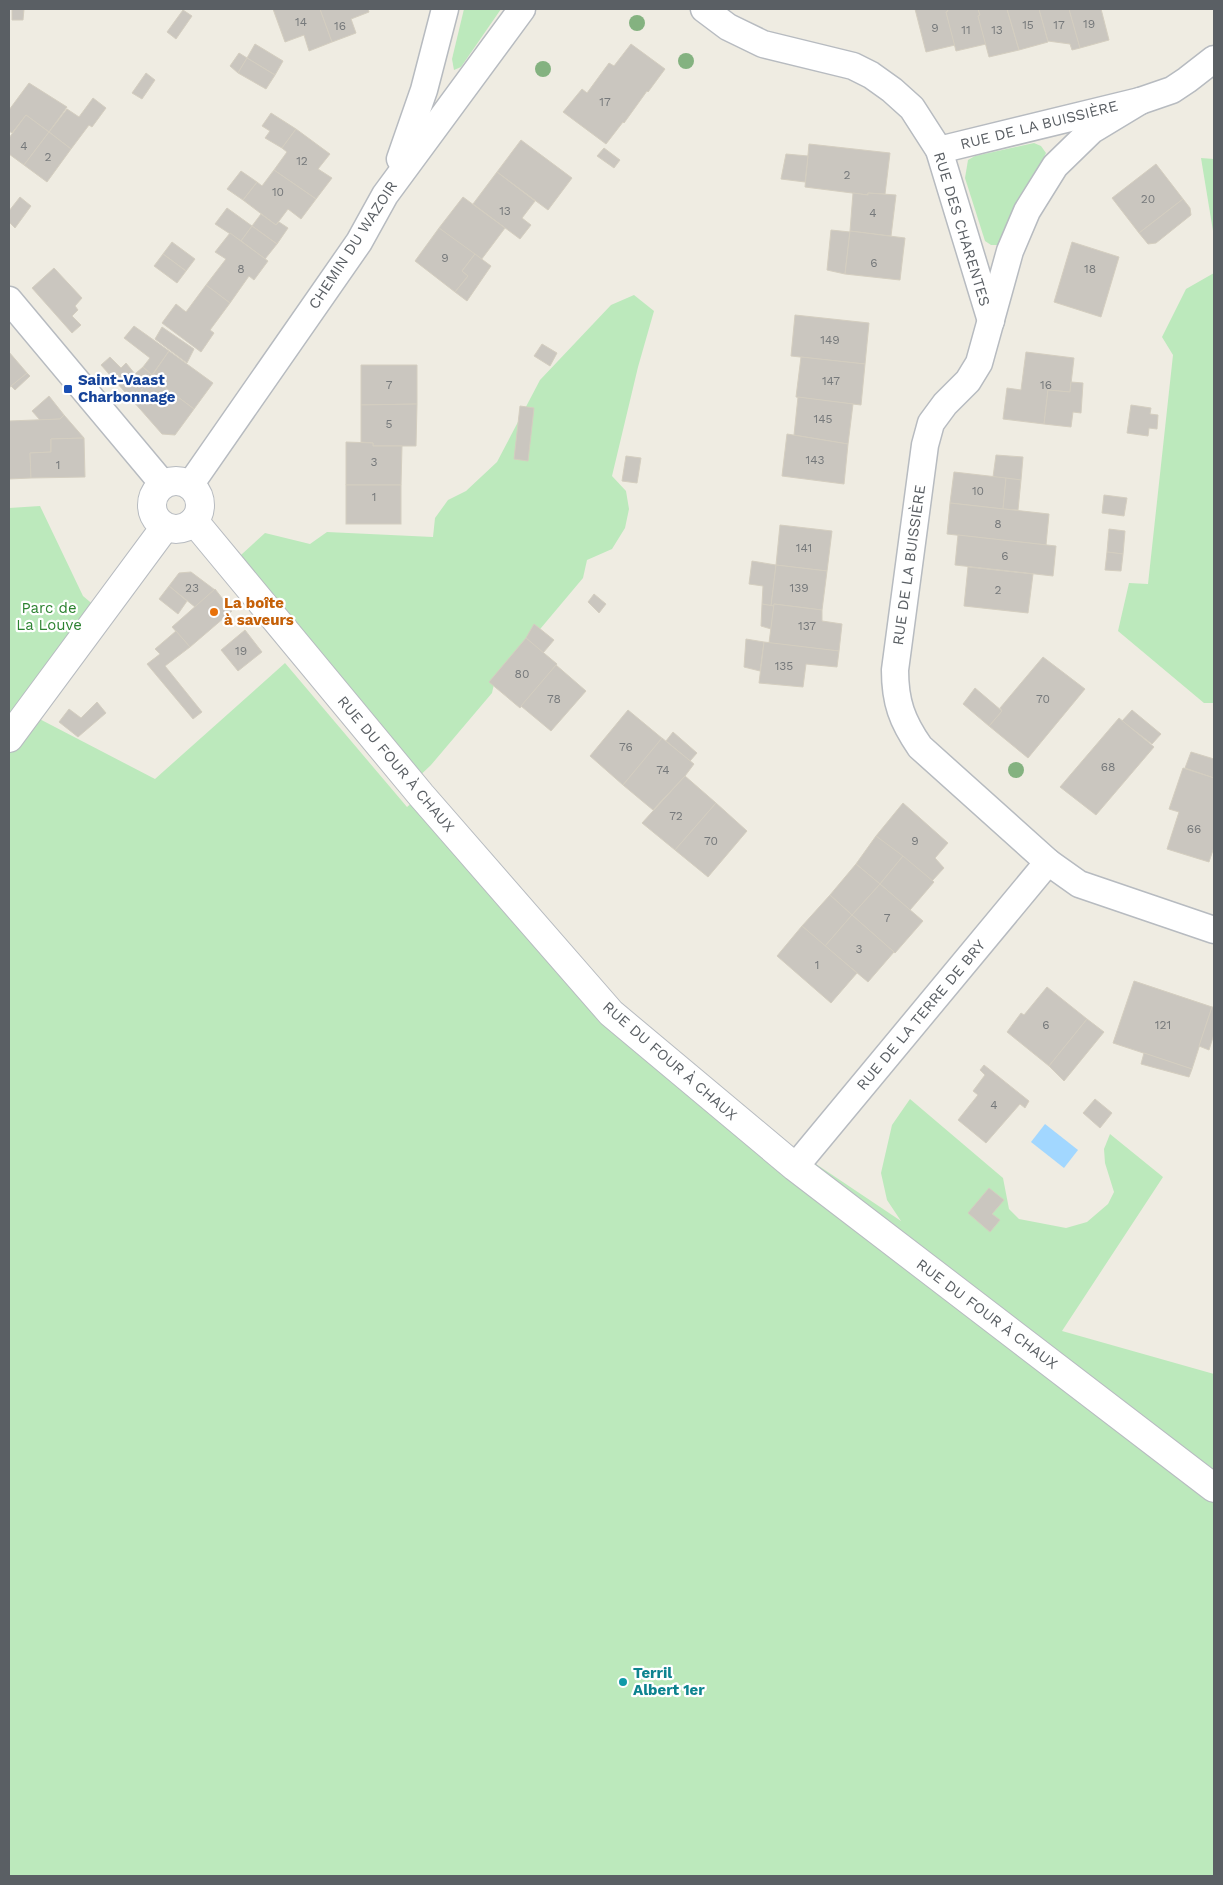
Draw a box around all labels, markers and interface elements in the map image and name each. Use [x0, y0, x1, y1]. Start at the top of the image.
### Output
house number: 14 [295, 15, 307, 29]
house number: 19 [1083, 17, 1095, 31]
house number: 15 [1022, 18, 1034, 32]
house number: 17 [1053, 18, 1065, 32]
house number: 16 [334, 19, 346, 33]
house number: 9 [931, 21, 939, 35]
house number: 11 [961, 23, 971, 37]
house number: 13 [991, 23, 1003, 37]
house number: 17 [599, 95, 611, 109]
street label: RUE DE LA BUISSIÈRE [958, 97, 1120, 153]
house number: 4 [20, 139, 28, 153]
house number: 2 [45, 150, 52, 164]
street label: RUE DES CHARENTES [930, 150, 994, 308]
house number: 12 [296, 154, 308, 168]
house number: 2 [844, 168, 851, 182]
street label: CHEMIN DU WAZOIR [305, 178, 401, 312]
house number: 10 [272, 185, 284, 199]
house number: 20 [1141, 192, 1155, 206]
house number: 13 [499, 204, 511, 218]
house number: 4 [869, 206, 877, 220]
house number: 9 [441, 251, 449, 265]
house number: 6 [870, 256, 878, 270]
house number: 8 [237, 262, 245, 276]
house number: 18 [1084, 262, 1096, 276]
house number: 149 [820, 333, 840, 347]
place label: Saint-Vaast Charbonnage [78, 371, 176, 406]
house number: 147 [822, 374, 840, 388]
house number: 7 [386, 378, 393, 392]
house number: 16 [1040, 378, 1052, 392]
marker: Saint-Vaast Charbonnage [62, 383, 74, 395]
house number: 145 [814, 412, 833, 426]
house number: 5 [386, 417, 393, 431]
house number: 143 [805, 453, 825, 467]
house number: 3 [371, 455, 378, 469]
house number: 1 [56, 458, 60, 472]
street label: RUE DE LA BUISSIÈRE [889, 484, 929, 646]
house number: 10 [972, 484, 984, 498]
house number: 1 [372, 490, 376, 504]
house number: 8 [994, 517, 1002, 531]
house number: 141 [796, 541, 812, 555]
house number: 6 [1001, 549, 1009, 563]
house number: 23 [185, 581, 199, 595]
house number: 139 [789, 581, 809, 595]
house number: 2 [995, 583, 1002, 597]
place label: La boîte à saveurs [224, 594, 294, 629]
park label: Parc de La Louve [16, 599, 82, 634]
marker: La boîte à saveurs [208, 606, 220, 618]
house number: 137 [798, 619, 816, 633]
house number: 19 [235, 644, 247, 658]
house number: 135 [775, 659, 793, 673]
house number: 80 [515, 667, 529, 681]
street label: RUE DU FOUR À CHAUX [334, 692, 458, 836]
house number: 78 [547, 692, 561, 706]
house number: 70 [1036, 692, 1050, 706]
house number: 76 [619, 740, 633, 754]
house number: 68 [1101, 760, 1115, 774]
house number: 74 [656, 763, 670, 777]
house number: 72 [669, 809, 683, 823]
house number: 66 [1187, 822, 1201, 836]
house number: 70 [704, 834, 718, 848]
house number: 9 [911, 834, 919, 848]
house number: 7 [884, 911, 891, 925]
street label: RUE DE LA TERRE DE BRY [853, 936, 989, 1094]
house number: 3 [856, 942, 863, 956]
house number: 1 [815, 958, 819, 972]
street label: RUE DU FOUR À CHAUX [599, 998, 741, 1124]
house number: 6 [1042, 1018, 1050, 1032]
house number: 121 [1155, 1018, 1171, 1032]
house number: 4 [990, 1098, 998, 1112]
street label: RUE DU FOUR À CHAUX [913, 1255, 1061, 1373]
place label: Terril Albert 1er [633, 1664, 705, 1699]
marker: Terril Albert 1er [617, 1676, 629, 1688]

